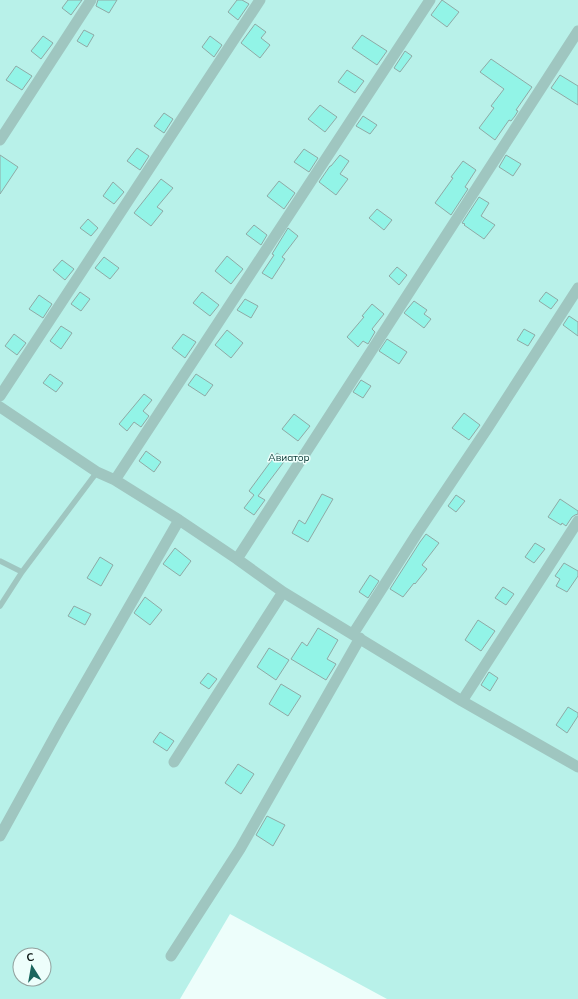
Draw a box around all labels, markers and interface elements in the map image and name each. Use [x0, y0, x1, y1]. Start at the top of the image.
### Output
park label: Авиатор [268, 451, 310, 464]
north arrow [12, 947, 52, 987]
text: С [25, 950, 36, 965]

